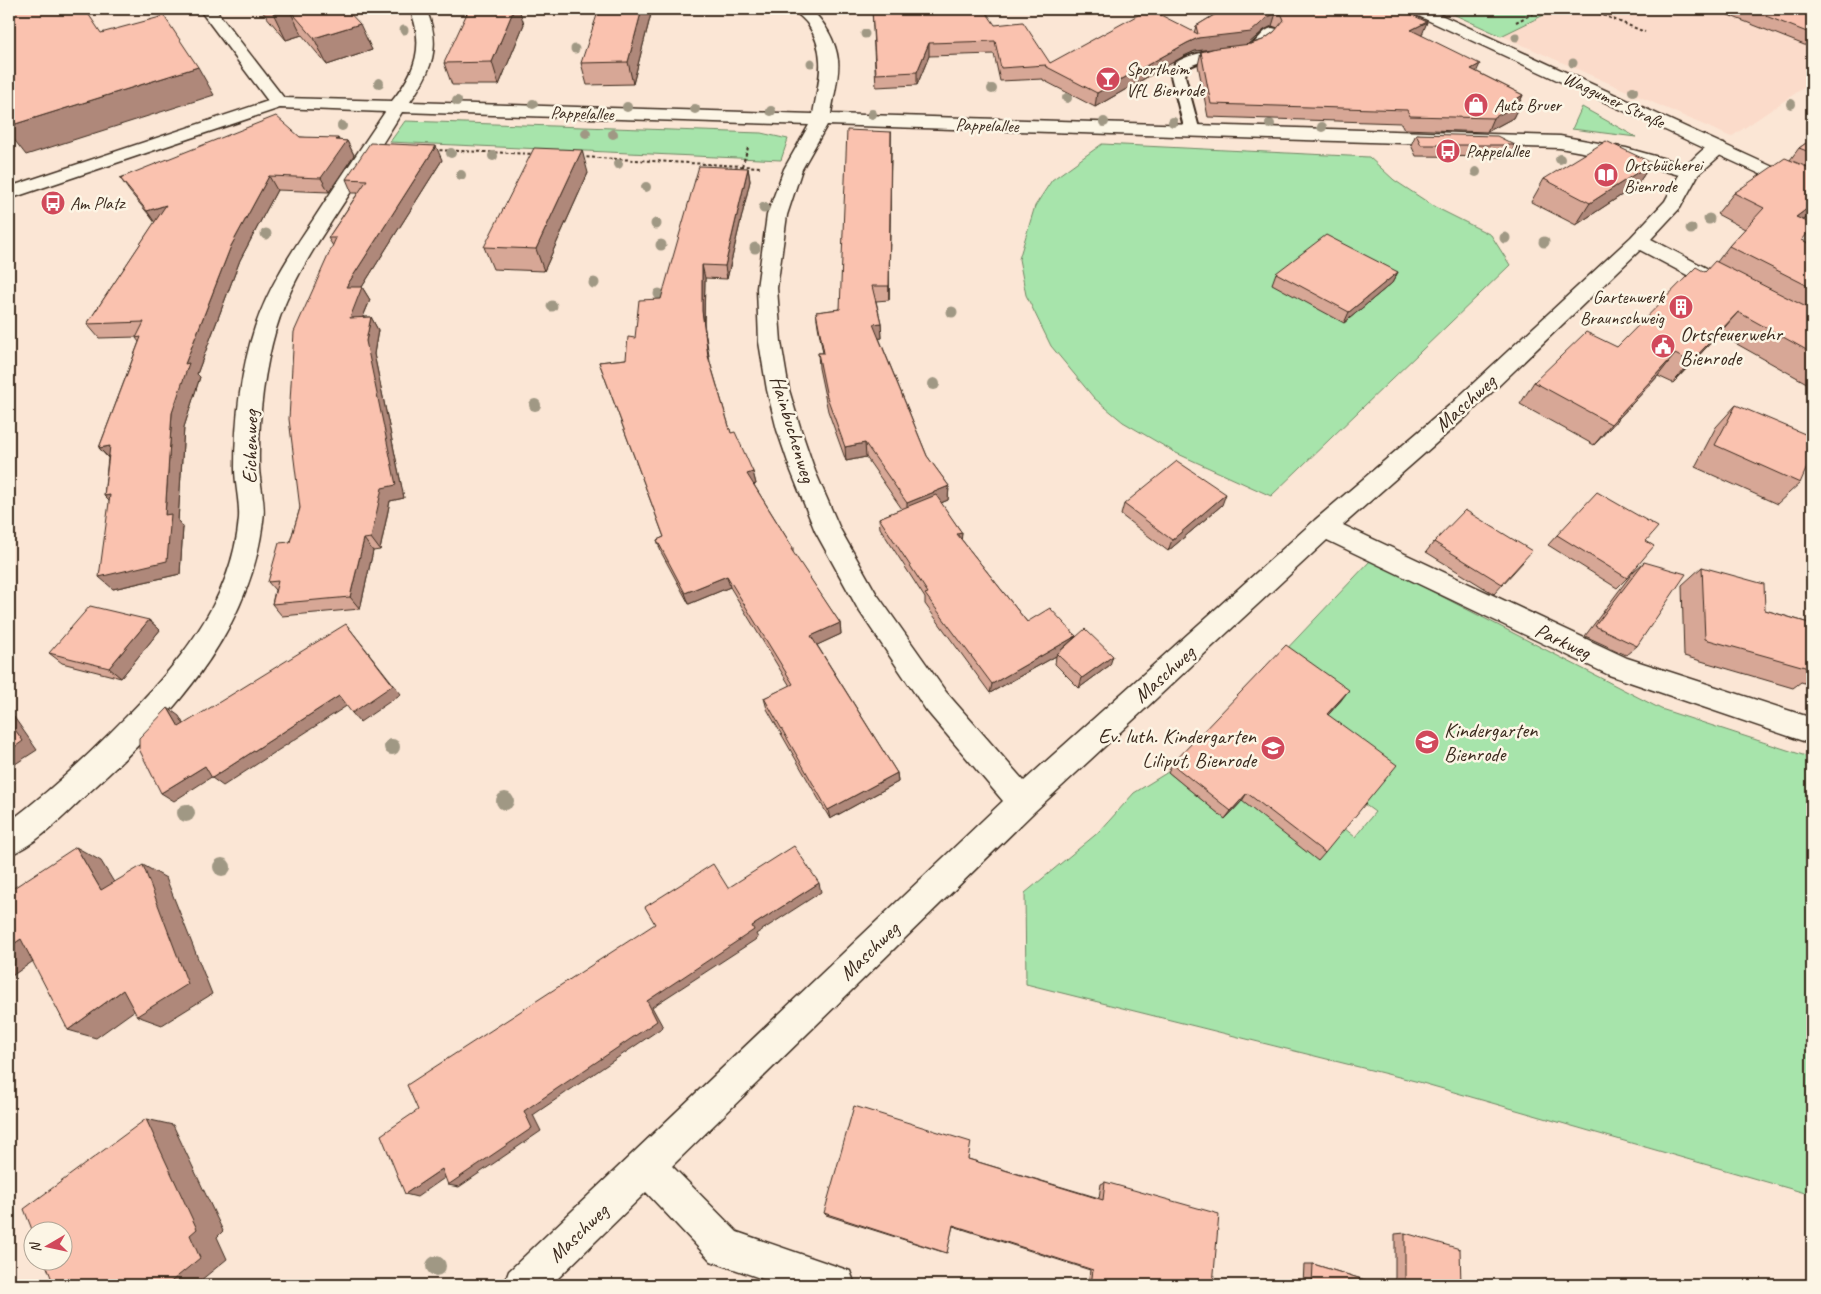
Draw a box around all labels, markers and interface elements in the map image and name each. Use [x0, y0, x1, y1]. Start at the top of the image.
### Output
place label: Sportheim VfL Bienrode [1126, 58, 1206, 101]
bar icon: Sportheim VfL Bienrode [1095, 66, 1121, 92]
street label: Waggumer Straße [1560, 67, 1669, 134]
shop icon: Auto Bruer [1463, 92, 1489, 118]
place label: Auto Bruer [1494, 94, 1563, 116]
street label: Pappelallee [550, 101, 615, 125]
street label: Pappelallee [955, 113, 1020, 137]
bus stop icon: Pappelallee [1435, 138, 1461, 164]
place label: Pappelallee [1466, 140, 1530, 162]
place label: Ortsbücherei Bienrode [1624, 154, 1705, 197]
library icon: Ortsbücherei Bienrode [1593, 162, 1619, 188]
bus stop icon: Am Platz [40, 190, 66, 216]
place label: Am Platz [70, 192, 127, 214]
place label: Gartenwerk Braunschweig [1580, 286, 1666, 329]
building icon: Gartenwerk Braunschweig [1668, 294, 1694, 320]
place label: Ortsfeuerwehr Bienrode [1680, 321, 1784, 371]
public building icon: Ortsfeuerwehr Bienrode [1650, 333, 1676, 359]
street label: Maschweg [1429, 368, 1502, 437]
street label: Hainbuchenweg [764, 372, 822, 487]
street label: Eichenweg [236, 409, 264, 484]
street label: Parkweg [1531, 617, 1596, 666]
street label: Maschweg [1128, 639, 1201, 708]
place label: Kindergarten Bienrode [1444, 717, 1538, 767]
place label: Ev. luth. Kindergarten Liliput, Bienrode [1098, 723, 1258, 773]
school or university icon: Kindergarten Bienrode [1414, 729, 1440, 755]
school or university icon: Ev. luth. Kindergarten Liliput, Bienrode [1260, 735, 1286, 761]
street label: Maschweg [834, 915, 906, 986]
street label: Maschweg [543, 1197, 615, 1268]
north arrow [22, 1222, 72, 1272]
text: N [26, 1240, 45, 1254]

